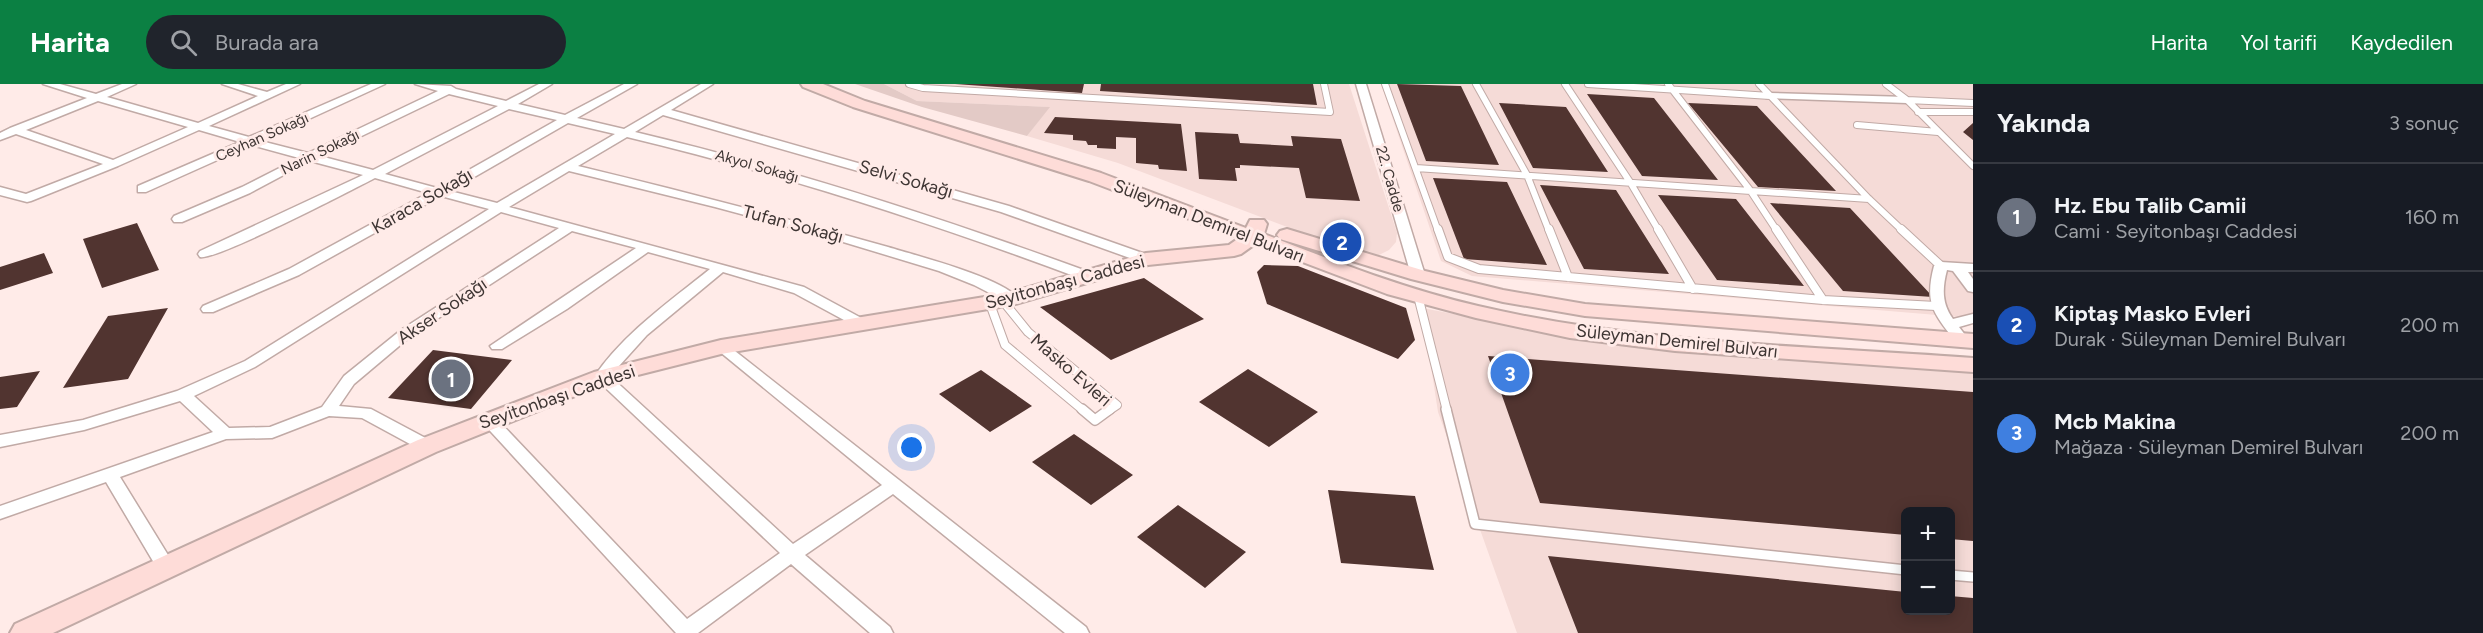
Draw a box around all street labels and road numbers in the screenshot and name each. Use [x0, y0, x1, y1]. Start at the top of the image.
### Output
street label: Ceyhan Sokağı [213, 108, 311, 166]
street label: Narin Sokağı [278, 125, 362, 179]
street label: 22. Cadde [1372, 144, 1408, 214]
street label: Akyol Sokağı [713, 146, 801, 186]
street label: Selvi Sokağı [856, 155, 956, 203]
street label: Karaca Sokağı [368, 163, 476, 239]
street label: Süleyman Demirel Bulvarı [1110, 174, 1308, 268]
street label: Tufan Sokağı [740, 200, 846, 248]
street label: Seyitonbaşı Caddesi [983, 250, 1147, 314]
street label: Akser Sokağı [393, 273, 491, 349]
street label: Süleyman Demirel Bulvarı [1575, 319, 1779, 363]
street label: Masko Evleri [1026, 329, 1116, 411]
street label: Seyitonbaşı Caddesi [476, 360, 638, 434]

